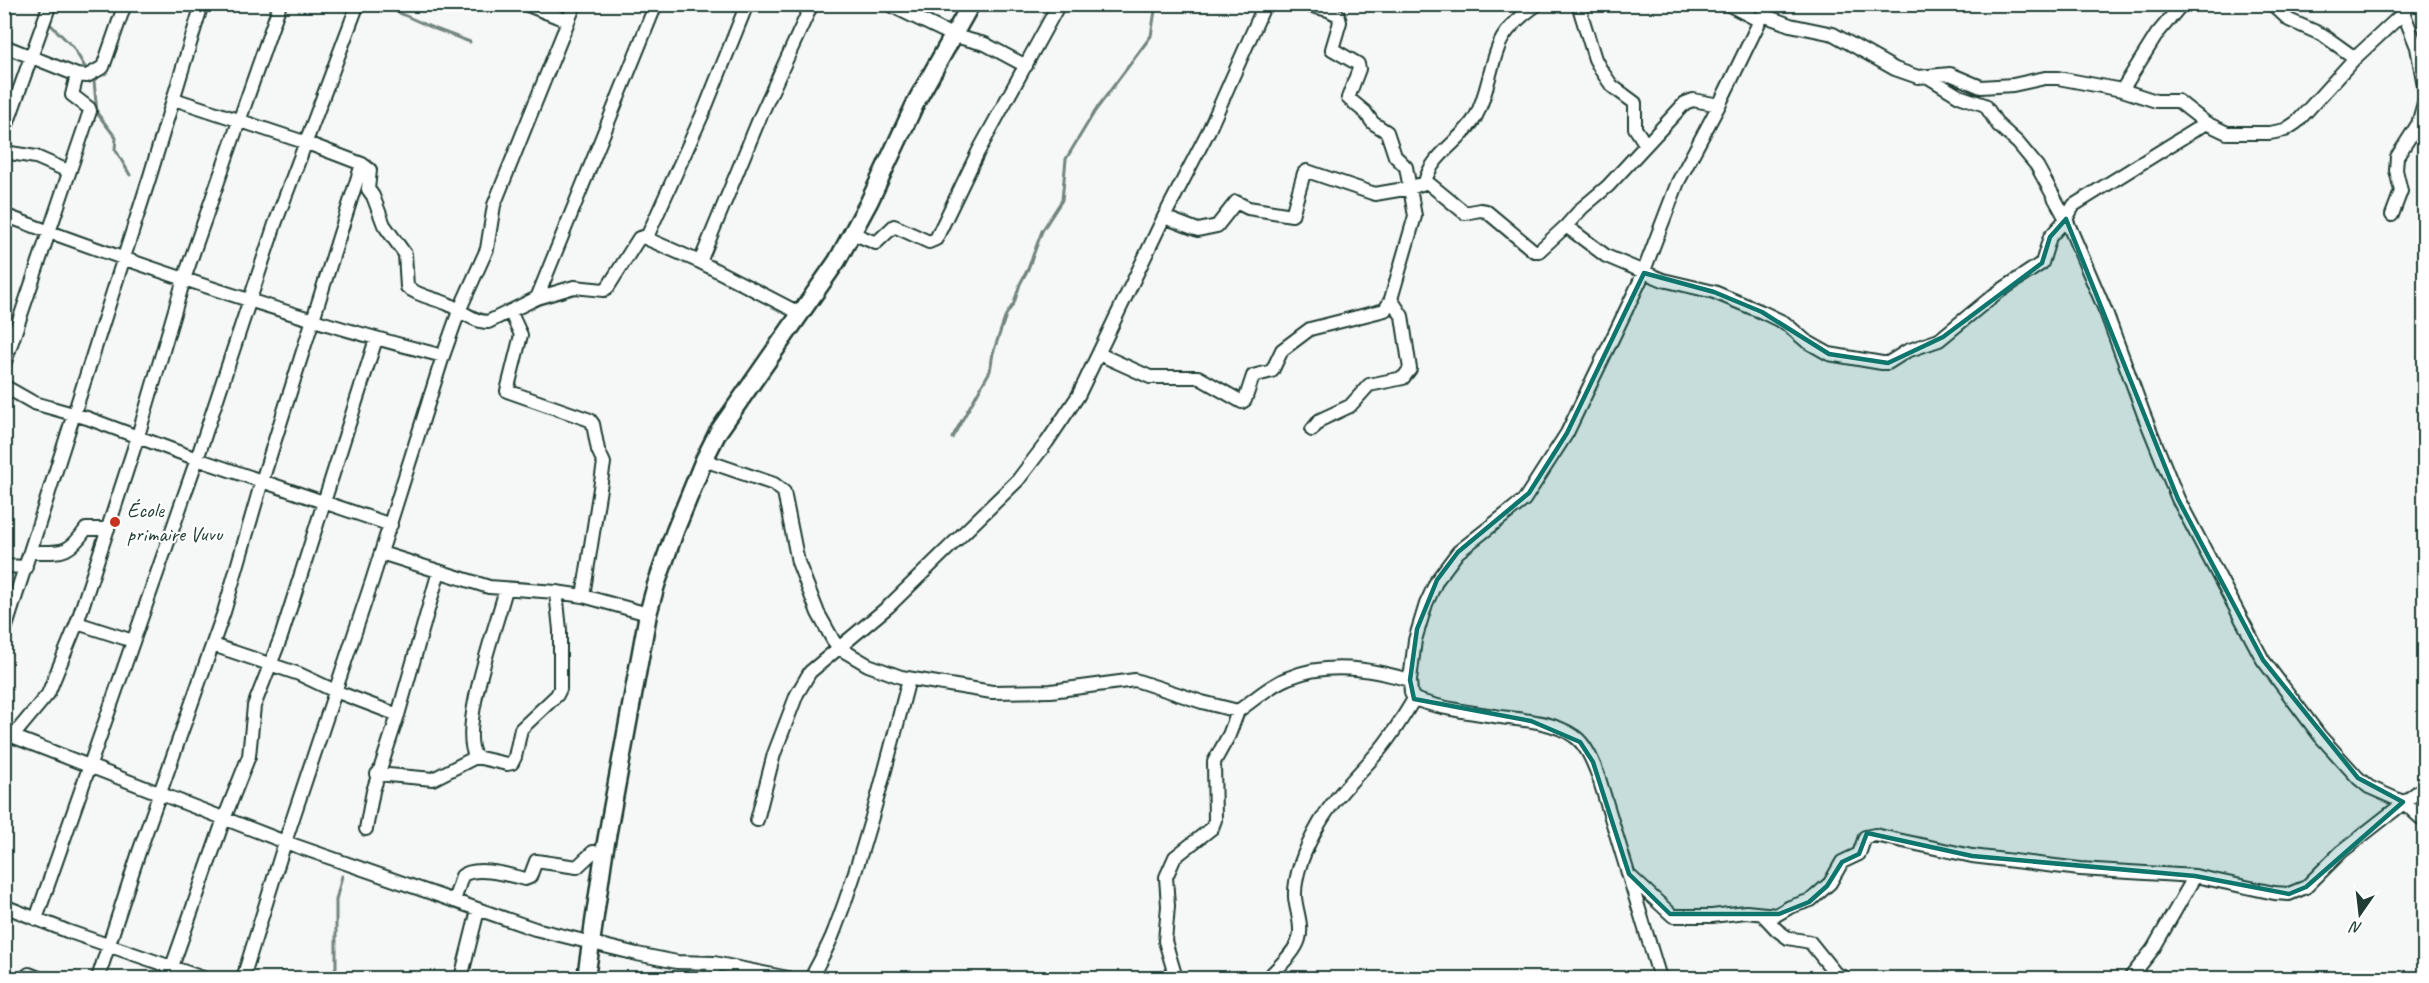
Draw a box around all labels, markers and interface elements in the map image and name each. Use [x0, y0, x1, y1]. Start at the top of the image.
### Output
place label: École primaire Vuvu [127, 497, 223, 547]
marker: École primaire Vuvu [108, 515, 122, 529]
north arrow [2330, 884, 2390, 944]
text: N [2346, 916, 2364, 938]

